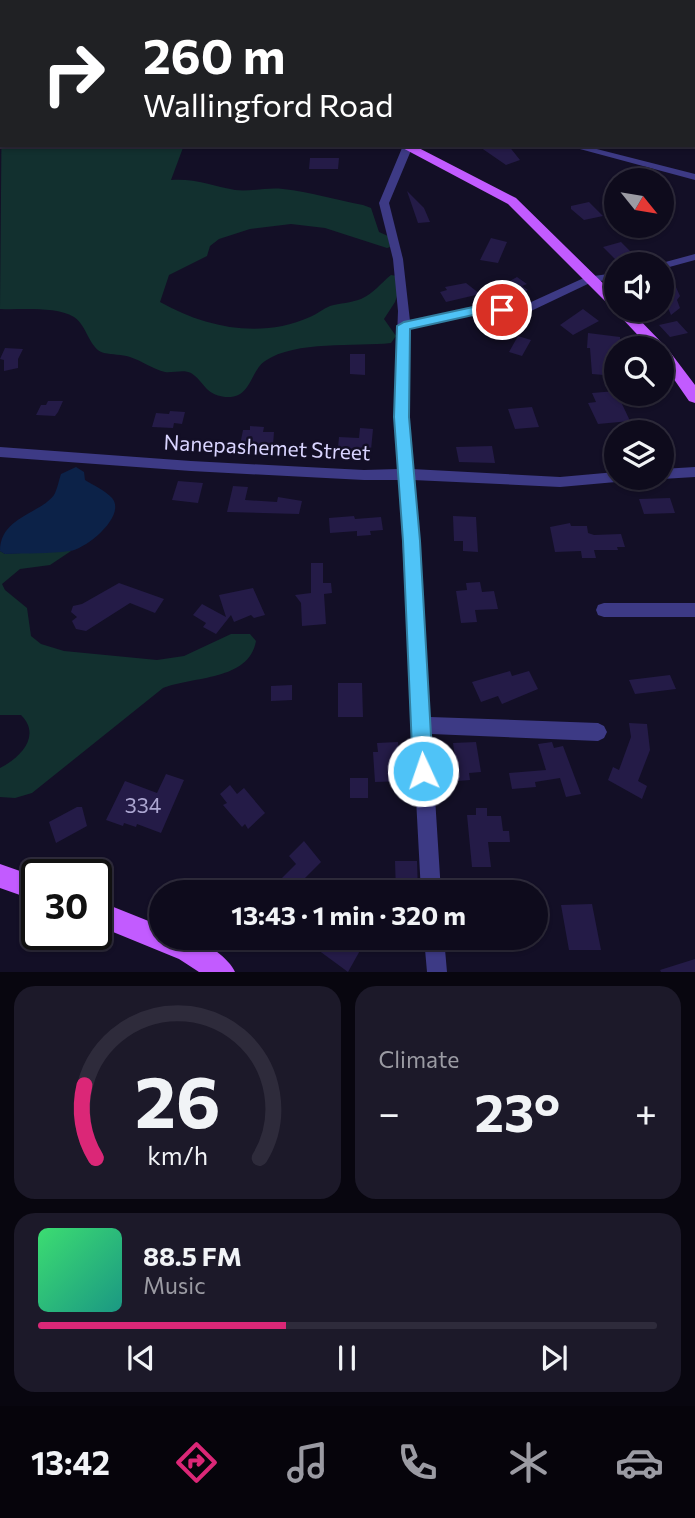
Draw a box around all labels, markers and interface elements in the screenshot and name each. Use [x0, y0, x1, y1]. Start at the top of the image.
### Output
text: 260 m [143, 24, 285, 84]
icon: right [28, 28, 119, 119]
text: Wallingford Road [143, 84, 393, 124]
north arrow [604, 168, 674, 238]
map controls [604, 168, 674, 490]
button: sound [604, 252, 674, 322]
pin [472, 280, 532, 340]
icon: arrive [483, 291, 521, 329]
button: search [604, 336, 674, 406]
button: layers [604, 420, 674, 490]
street label: Nanepashemet Street [163, 429, 371, 464]
position arrow [386, 734, 460, 808]
house number: 334 [125, 792, 162, 817]
speed limit sign: 30 [21, 859, 112, 950]
text: 13:43 · 1 min · 320 m [231, 899, 466, 930]
text: Climate [379, 1045, 460, 1073]
text: 26 [134, 1055, 220, 1144]
text: 23° [474, 1079, 560, 1143]
text: − [379, 1088, 400, 1135]
text: + [635, 1088, 657, 1135]
text: km/h [147, 1140, 208, 1170]
text: 88.5 FM [143, 1240, 242, 1271]
text: Music [143, 1271, 206, 1299]
icon: previous [122, 1339, 160, 1377]
icon: pause [328, 1339, 366, 1377]
icon: next [535, 1339, 573, 1377]
icon: directions [172, 1438, 221, 1487]
icon: music [283, 1438, 332, 1487]
icon: phone [393, 1438, 442, 1487]
icon: climate [504, 1438, 553, 1487]
icon: car [615, 1438, 664, 1487]
text: 13:42 [31, 1442, 110, 1482]

